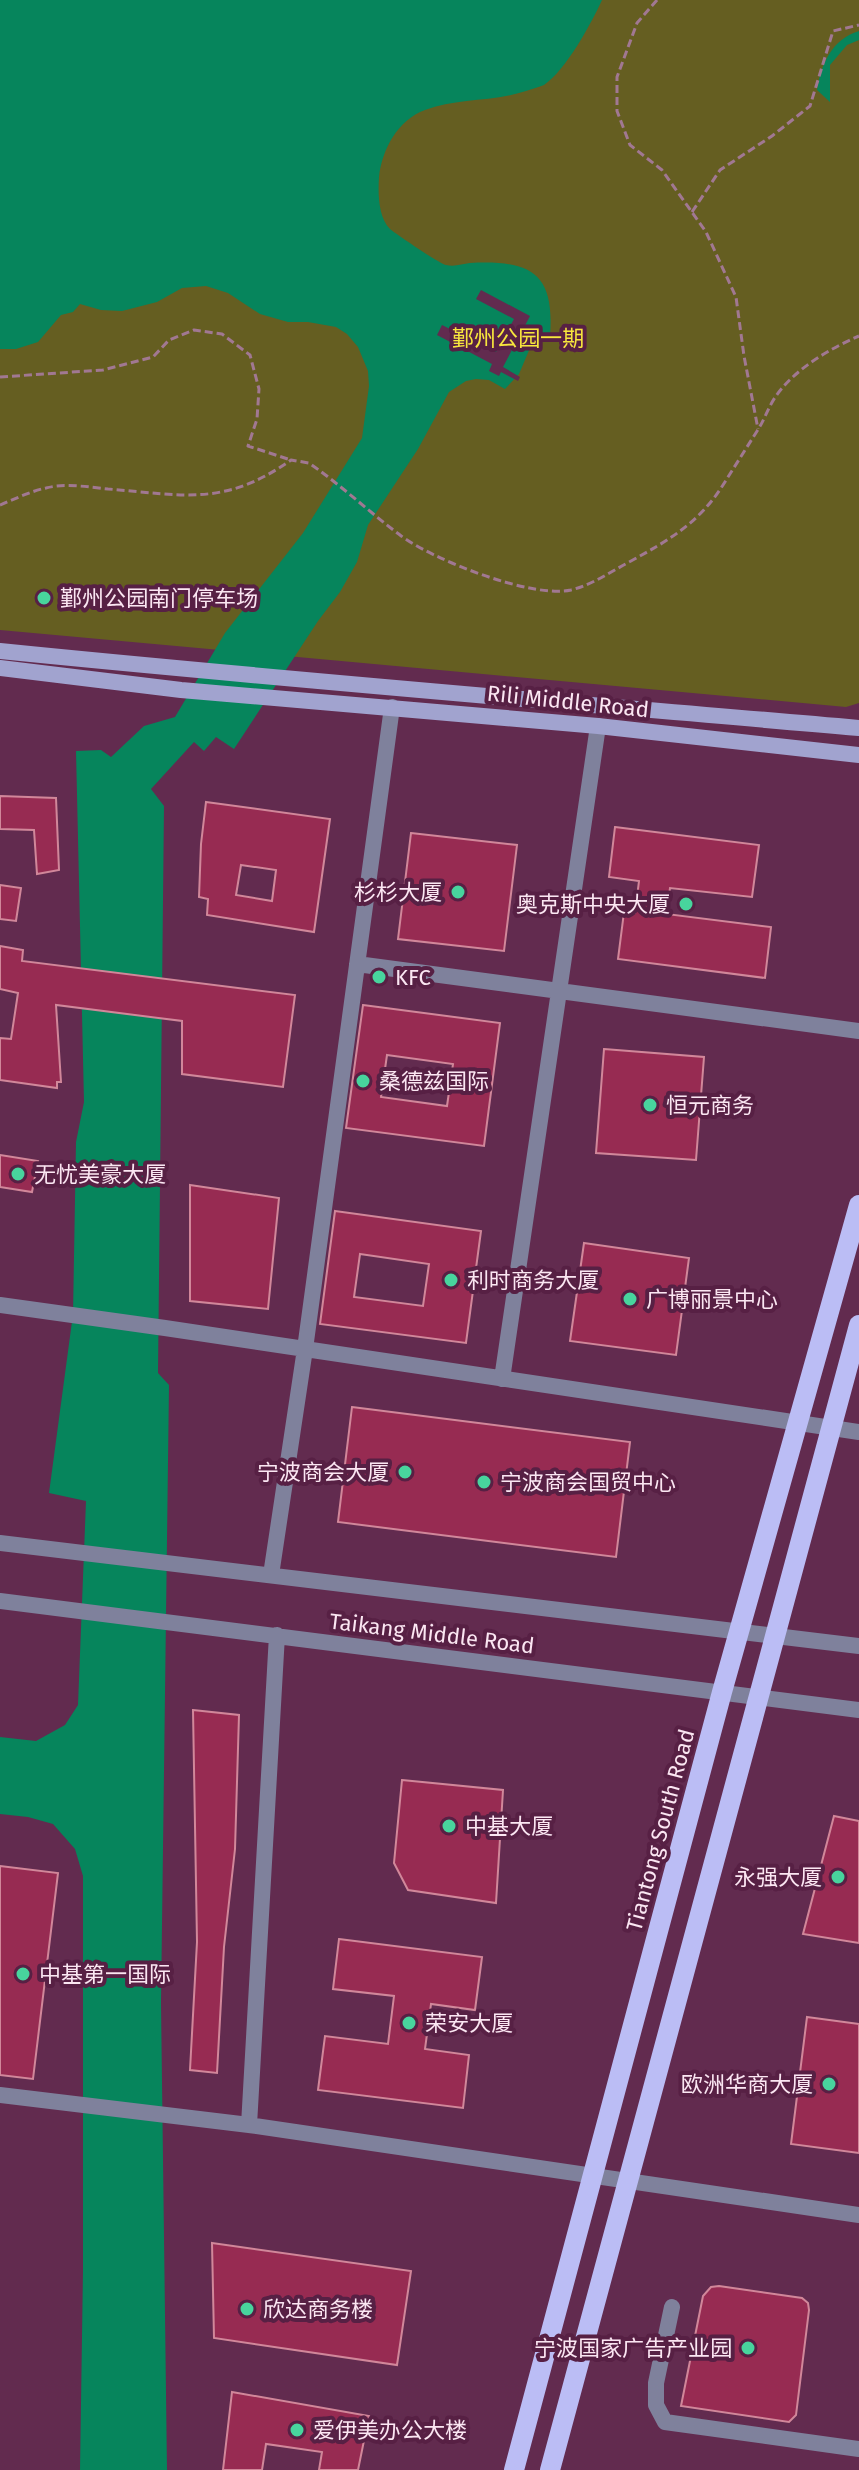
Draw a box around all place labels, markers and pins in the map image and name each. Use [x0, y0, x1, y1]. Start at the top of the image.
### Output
place label: 鄞州公园南门停车场 [60, 585, 258, 612]
marker: 鄞州公园南门停车场 [35, 589, 53, 607]
place label: 杉杉大厦 [354, 879, 442, 906]
marker: 杉杉大厦 [449, 883, 467, 901]
place label: 奥克斯中央大厦 [516, 891, 670, 918]
marker: 奥克斯中央大厦 [677, 895, 695, 913]
place label: KFC [395, 964, 431, 991]
marker: KFC [370, 968, 388, 986]
place label: 桑德兹国际 [379, 1068, 489, 1095]
marker: 桑德兹国际 [354, 1072, 372, 1090]
place label: 恒元商务 [666, 1092, 754, 1119]
marker: 恒元商务 [641, 1096, 659, 1114]
place label: 无忧美豪大厦 [34, 1161, 166, 1188]
marker: 无忧美豪大厦 [9, 1165, 27, 1183]
place label: 利时商务大厦 [467, 1267, 599, 1294]
marker: 利时商务大厦 [442, 1271, 460, 1289]
place label: 广博丽景中心 [646, 1286, 778, 1313]
marker: 广博丽景中心 [621, 1290, 639, 1308]
place label: 宁波商会大厦 [257, 1459, 389, 1486]
marker: 宁波商会大厦 [396, 1463, 414, 1481]
place label: 宁波商会国贸中心 [500, 1469, 676, 1496]
marker: 宁波商会国贸中心 [475, 1473, 493, 1491]
place label: 中基大厦 [465, 1813, 553, 1840]
marker: 中基大厦 [440, 1817, 458, 1835]
place label: 永强大厦 [734, 1864, 822, 1891]
marker: 永强大厦 [829, 1868, 847, 1886]
place label: 中基第一国际 [39, 1961, 171, 1988]
marker: 中基第一国际 [14, 1965, 32, 1983]
place label: 荣安大厦 [425, 2010, 513, 2037]
marker: 荣安大厦 [400, 2014, 418, 2032]
place label: 欧洲华商大厦 [681, 2071, 813, 2098]
marker: 欧洲华商大厦 [820, 2075, 838, 2093]
place label: 欣达商务楼 [263, 2296, 373, 2323]
marker: 欣达商务楼 [238, 2300, 256, 2318]
place label: 宁波国家广告产业园 [534, 2335, 732, 2362]
marker: 宁波国家广告产业园 [739, 2339, 757, 2357]
place label: 爱伊美办公大楼 [313, 2417, 467, 2444]
marker: 爱伊美办公大楼 [288, 2421, 306, 2439]

